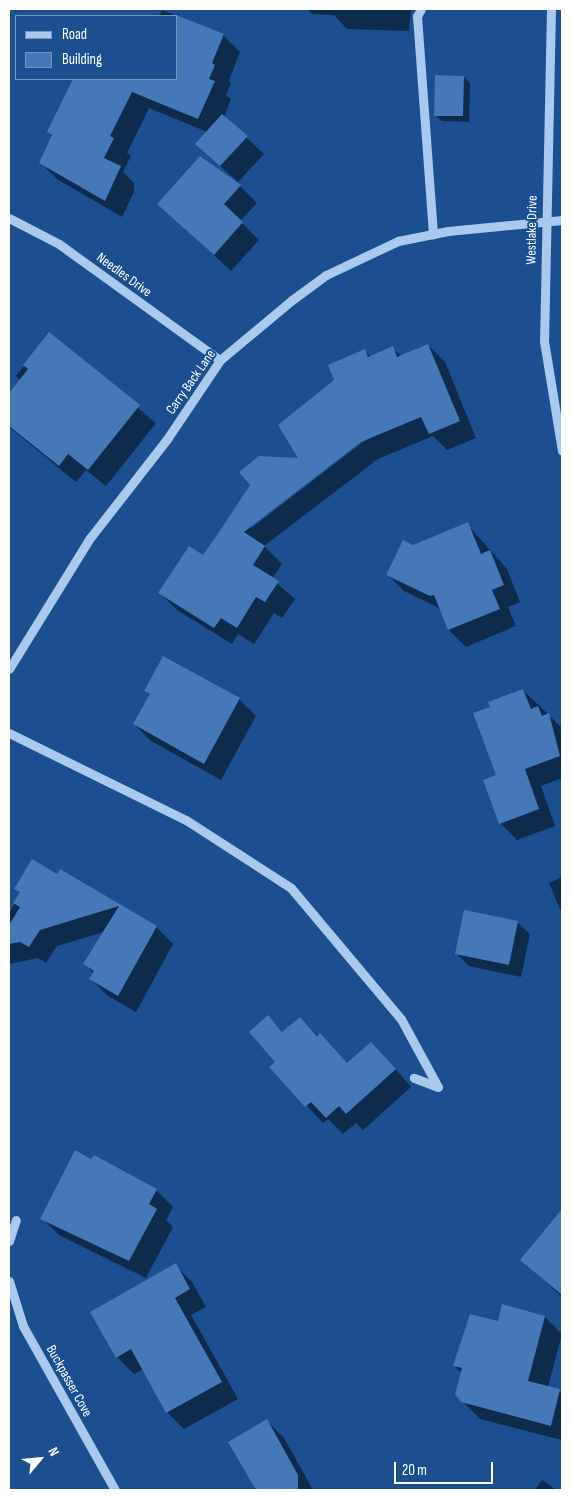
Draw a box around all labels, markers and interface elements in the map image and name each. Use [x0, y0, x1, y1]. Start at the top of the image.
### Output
legend [15, 15, 178, 80]
text: Road [62, 25, 87, 44]
text: Building [62, 50, 102, 69]
street label: Westlake Drive [523, 195, 541, 265]
street label: Needles Drive [93, 249, 155, 301]
street label: Carry Back Lane [163, 347, 219, 417]
street label: Buckpasser Cove [42, 1342, 96, 1420]
north arrow [15, 1434, 65, 1484]
text: N [44, 1444, 63, 1459]
scale bar [396, 1452, 495, 1484]
text: 20 m [402, 1461, 427, 1480]

